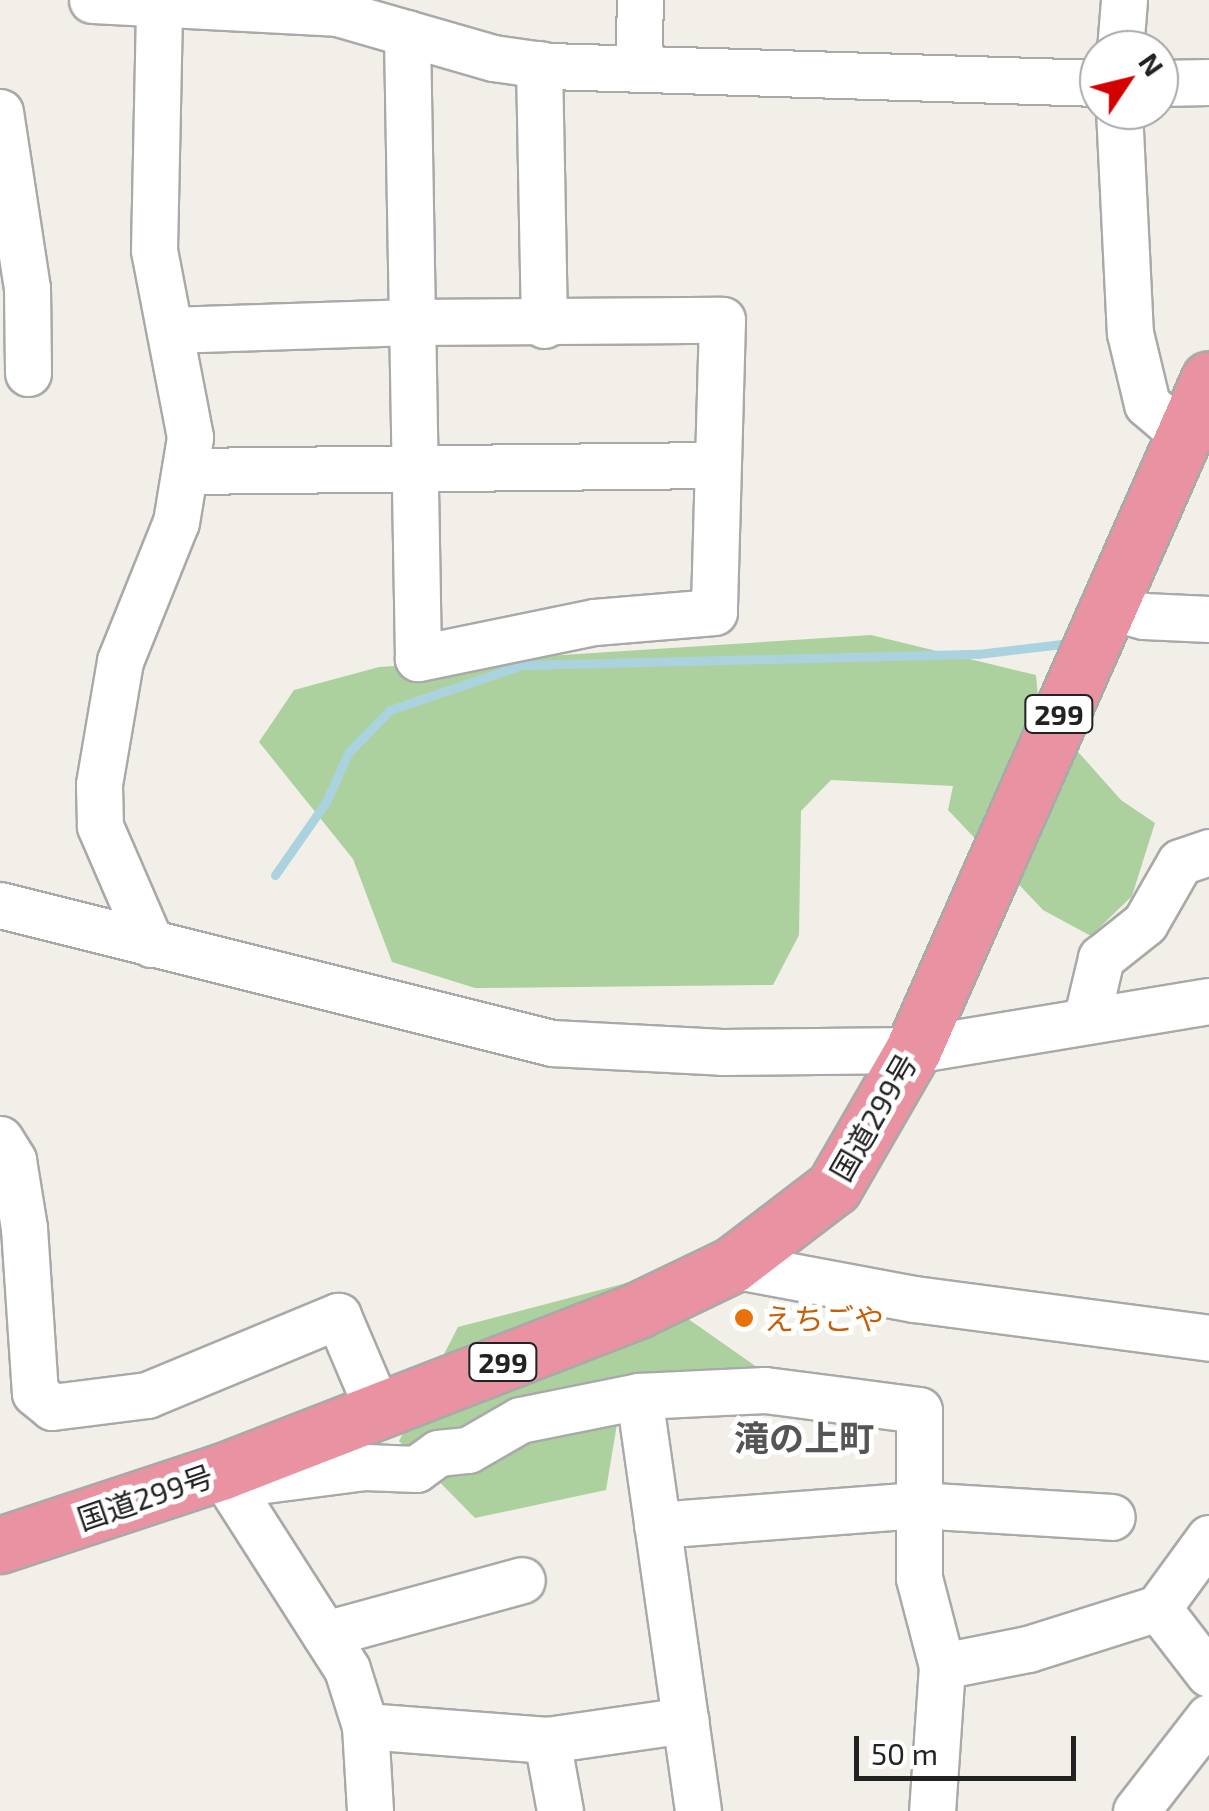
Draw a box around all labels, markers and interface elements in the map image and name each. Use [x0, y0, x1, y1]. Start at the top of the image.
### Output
north arrow [1079, 30, 1179, 130]
text: N [1132, 46, 1172, 82]
road number: 299 [1024, 691, 1094, 737]
street label: 国道299号 [822, 1047, 924, 1187]
place label: えちごや [764, 1300, 884, 1336]
marker: えちごや [733, 1307, 755, 1329]
road number: 299 [468, 1339, 538, 1385]
district label: 滝の上町 [734, 1416, 874, 1458]
street label: 国道299号 [72, 1457, 218, 1537]
scale bar [859, 1716, 1082, 1778]
text: 50 m [871, 1735, 938, 1771]

